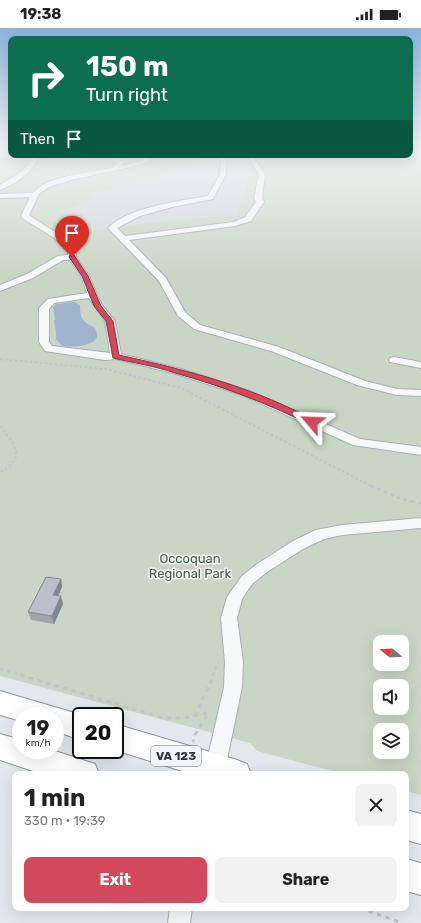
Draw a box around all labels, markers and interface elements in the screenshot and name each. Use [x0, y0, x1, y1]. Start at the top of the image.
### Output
text: 19:38 [20, 5, 62, 23]
text: 150 m [86, 50, 169, 83]
icon: right [20, 52, 72, 104]
text: Turn right [86, 84, 168, 106]
icon: arrive [63, 128, 85, 150]
text: Then [20, 130, 55, 148]
pin [55, 216, 89, 257]
icon: arrive [61, 222, 83, 244]
position arrow [291, 401, 333, 443]
park label: Occoquan Regional Park [149, 551, 232, 582]
north arrow [373, 635, 409, 671]
map controls [373, 635, 409, 759]
button: sound [373, 679, 409, 715]
speed limit sign: 20 [72, 707, 124, 759]
text: 19 [27, 716, 49, 740]
button: layers [373, 723, 409, 759]
text: km/h [26, 737, 50, 749]
road number: VA 123 [151, 746, 201, 766]
text: 1 min [24, 784, 85, 812]
button: close [355, 784, 397, 826]
text: 330 m · 19:39 [24, 813, 105, 828]
button: Exit [24, 857, 207, 903]
button: Share [215, 857, 397, 903]

